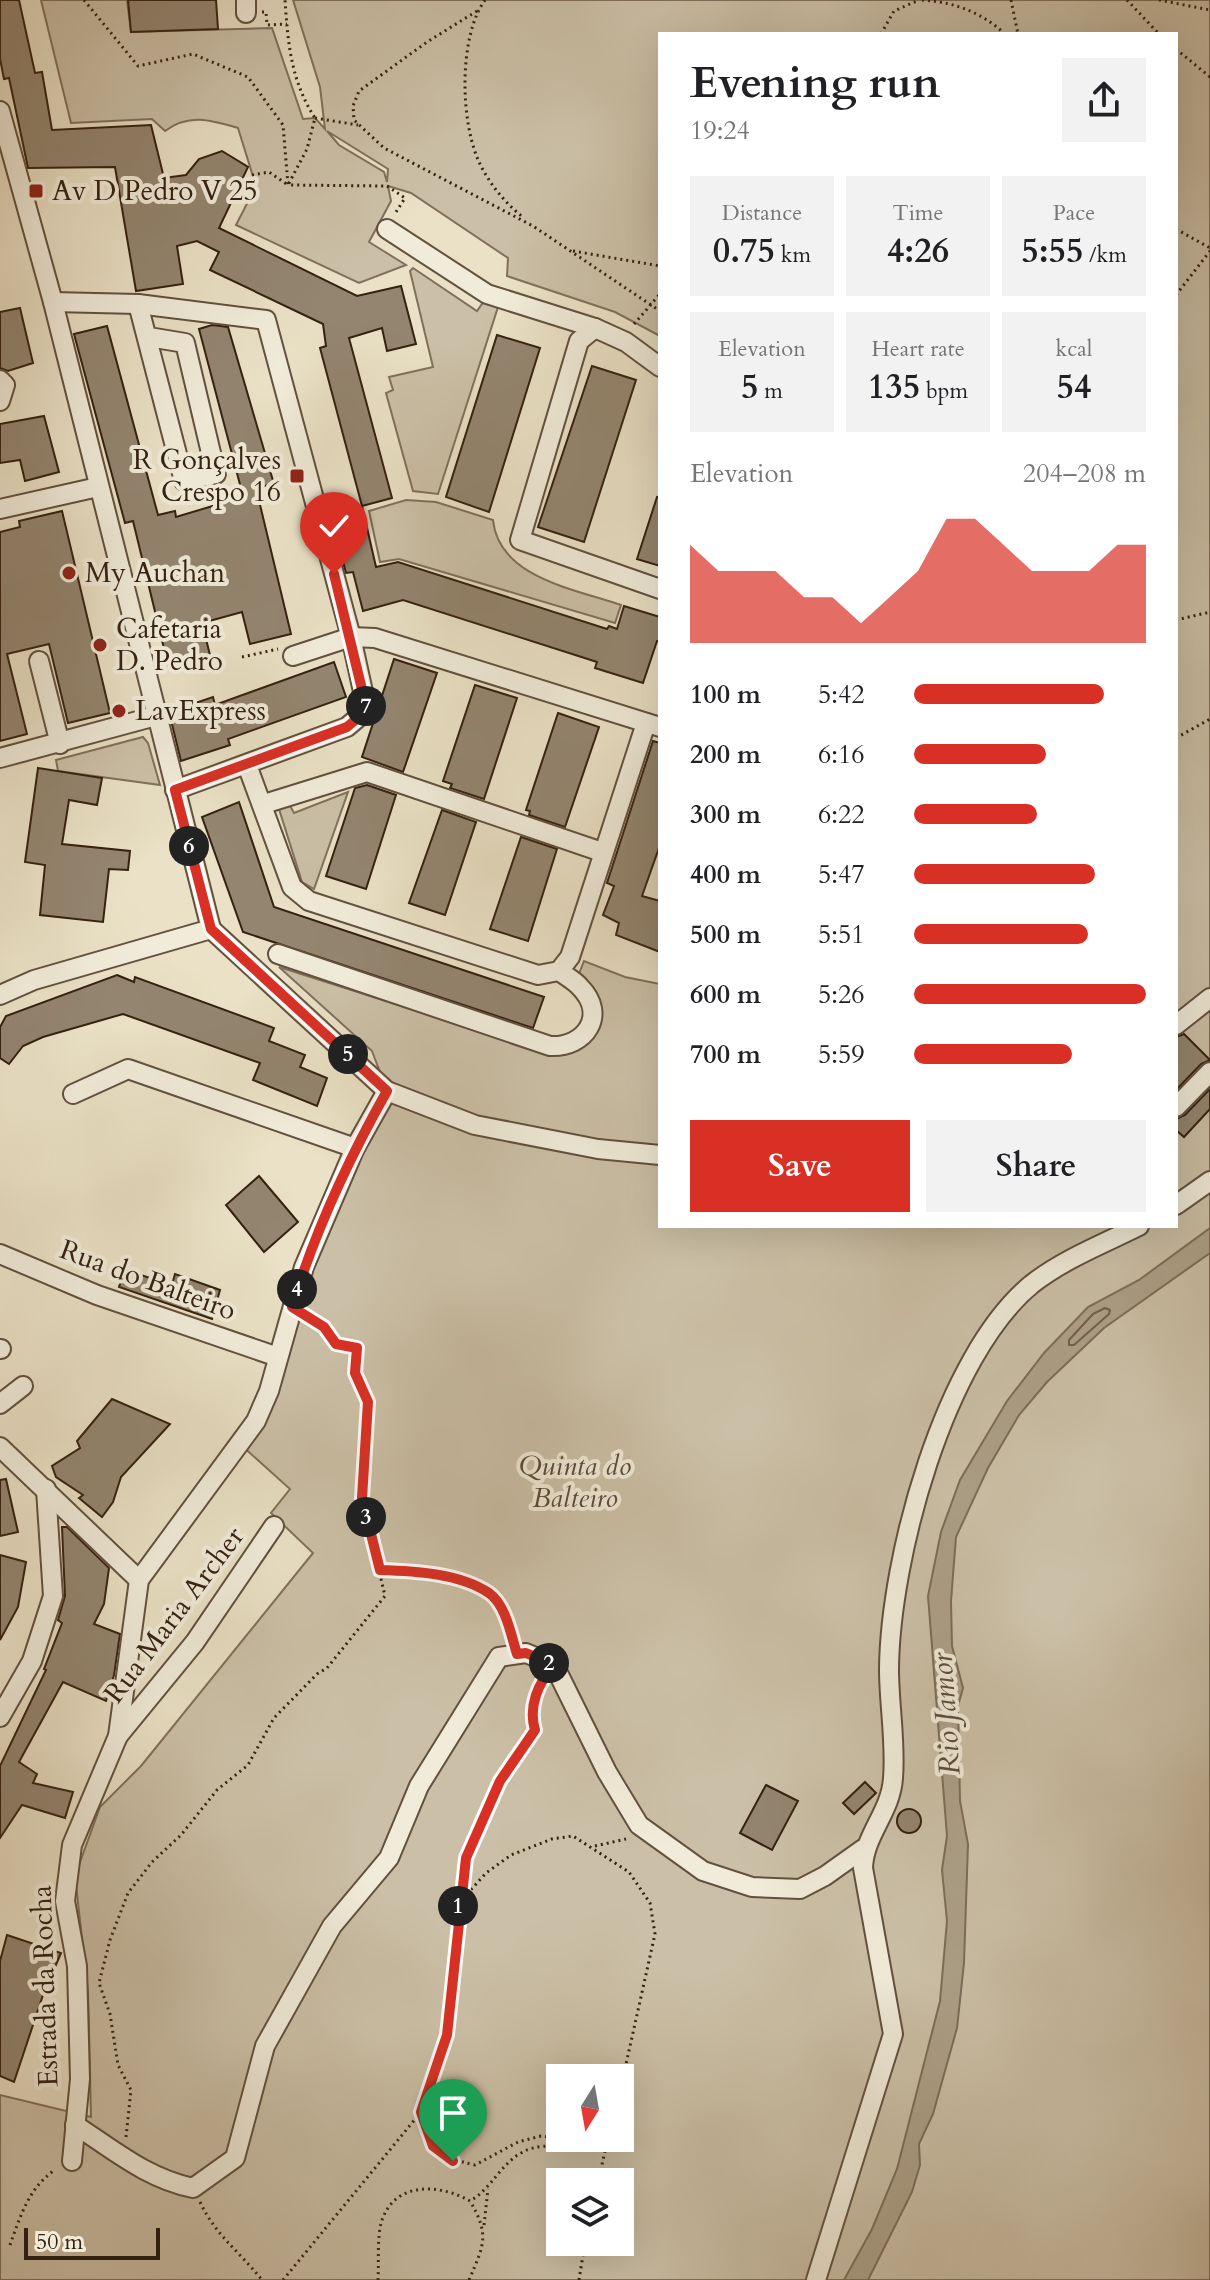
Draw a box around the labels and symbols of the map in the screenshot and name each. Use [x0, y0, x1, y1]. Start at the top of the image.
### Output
place label: Av D Pedro V 25 [52, 172, 258, 210]
marker: Av D Pedro V 25 [27, 182, 45, 200]
place label: R Gonçalves Crespo 16 [133, 441, 281, 511]
marker: R Gonçalves Crespo 16 [288, 467, 306, 485]
pin [300, 492, 368, 574]
place label: My Auchan [85, 554, 225, 592]
marker: My Auchan [60, 564, 78, 582]
place label: Cafetaria D. Pedro [116, 610, 223, 680]
marker: Cafetaria D. Pedro [91, 636, 109, 654]
pin: 7 [346, 686, 386, 726]
place label: LavExpress [135, 692, 266, 730]
marker: LavExpress [110, 702, 128, 720]
pin: 6 [169, 826, 209, 866]
pin: 5 [328, 1034, 368, 1074]
street label: Rua do Balteiro [55, 1231, 241, 1329]
pin: 4 [277, 1269, 317, 1309]
park label: Quinta do Balteiro [519, 1447, 631, 1517]
pin: 3 [346, 1497, 386, 1537]
street label: Rua Maria Archer [95, 1518, 253, 1711]
pin: 2 [529, 1643, 569, 1683]
water label: Rio Jamor [921, 1650, 971, 1777]
street label: Estrada da Rocha [22, 1885, 68, 2087]
pin: 1 [438, 1886, 478, 1926]
north arrow [546, 2064, 634, 2152]
pin [419, 2079, 487, 2161]
scale bar [24, 2224, 160, 2260]

